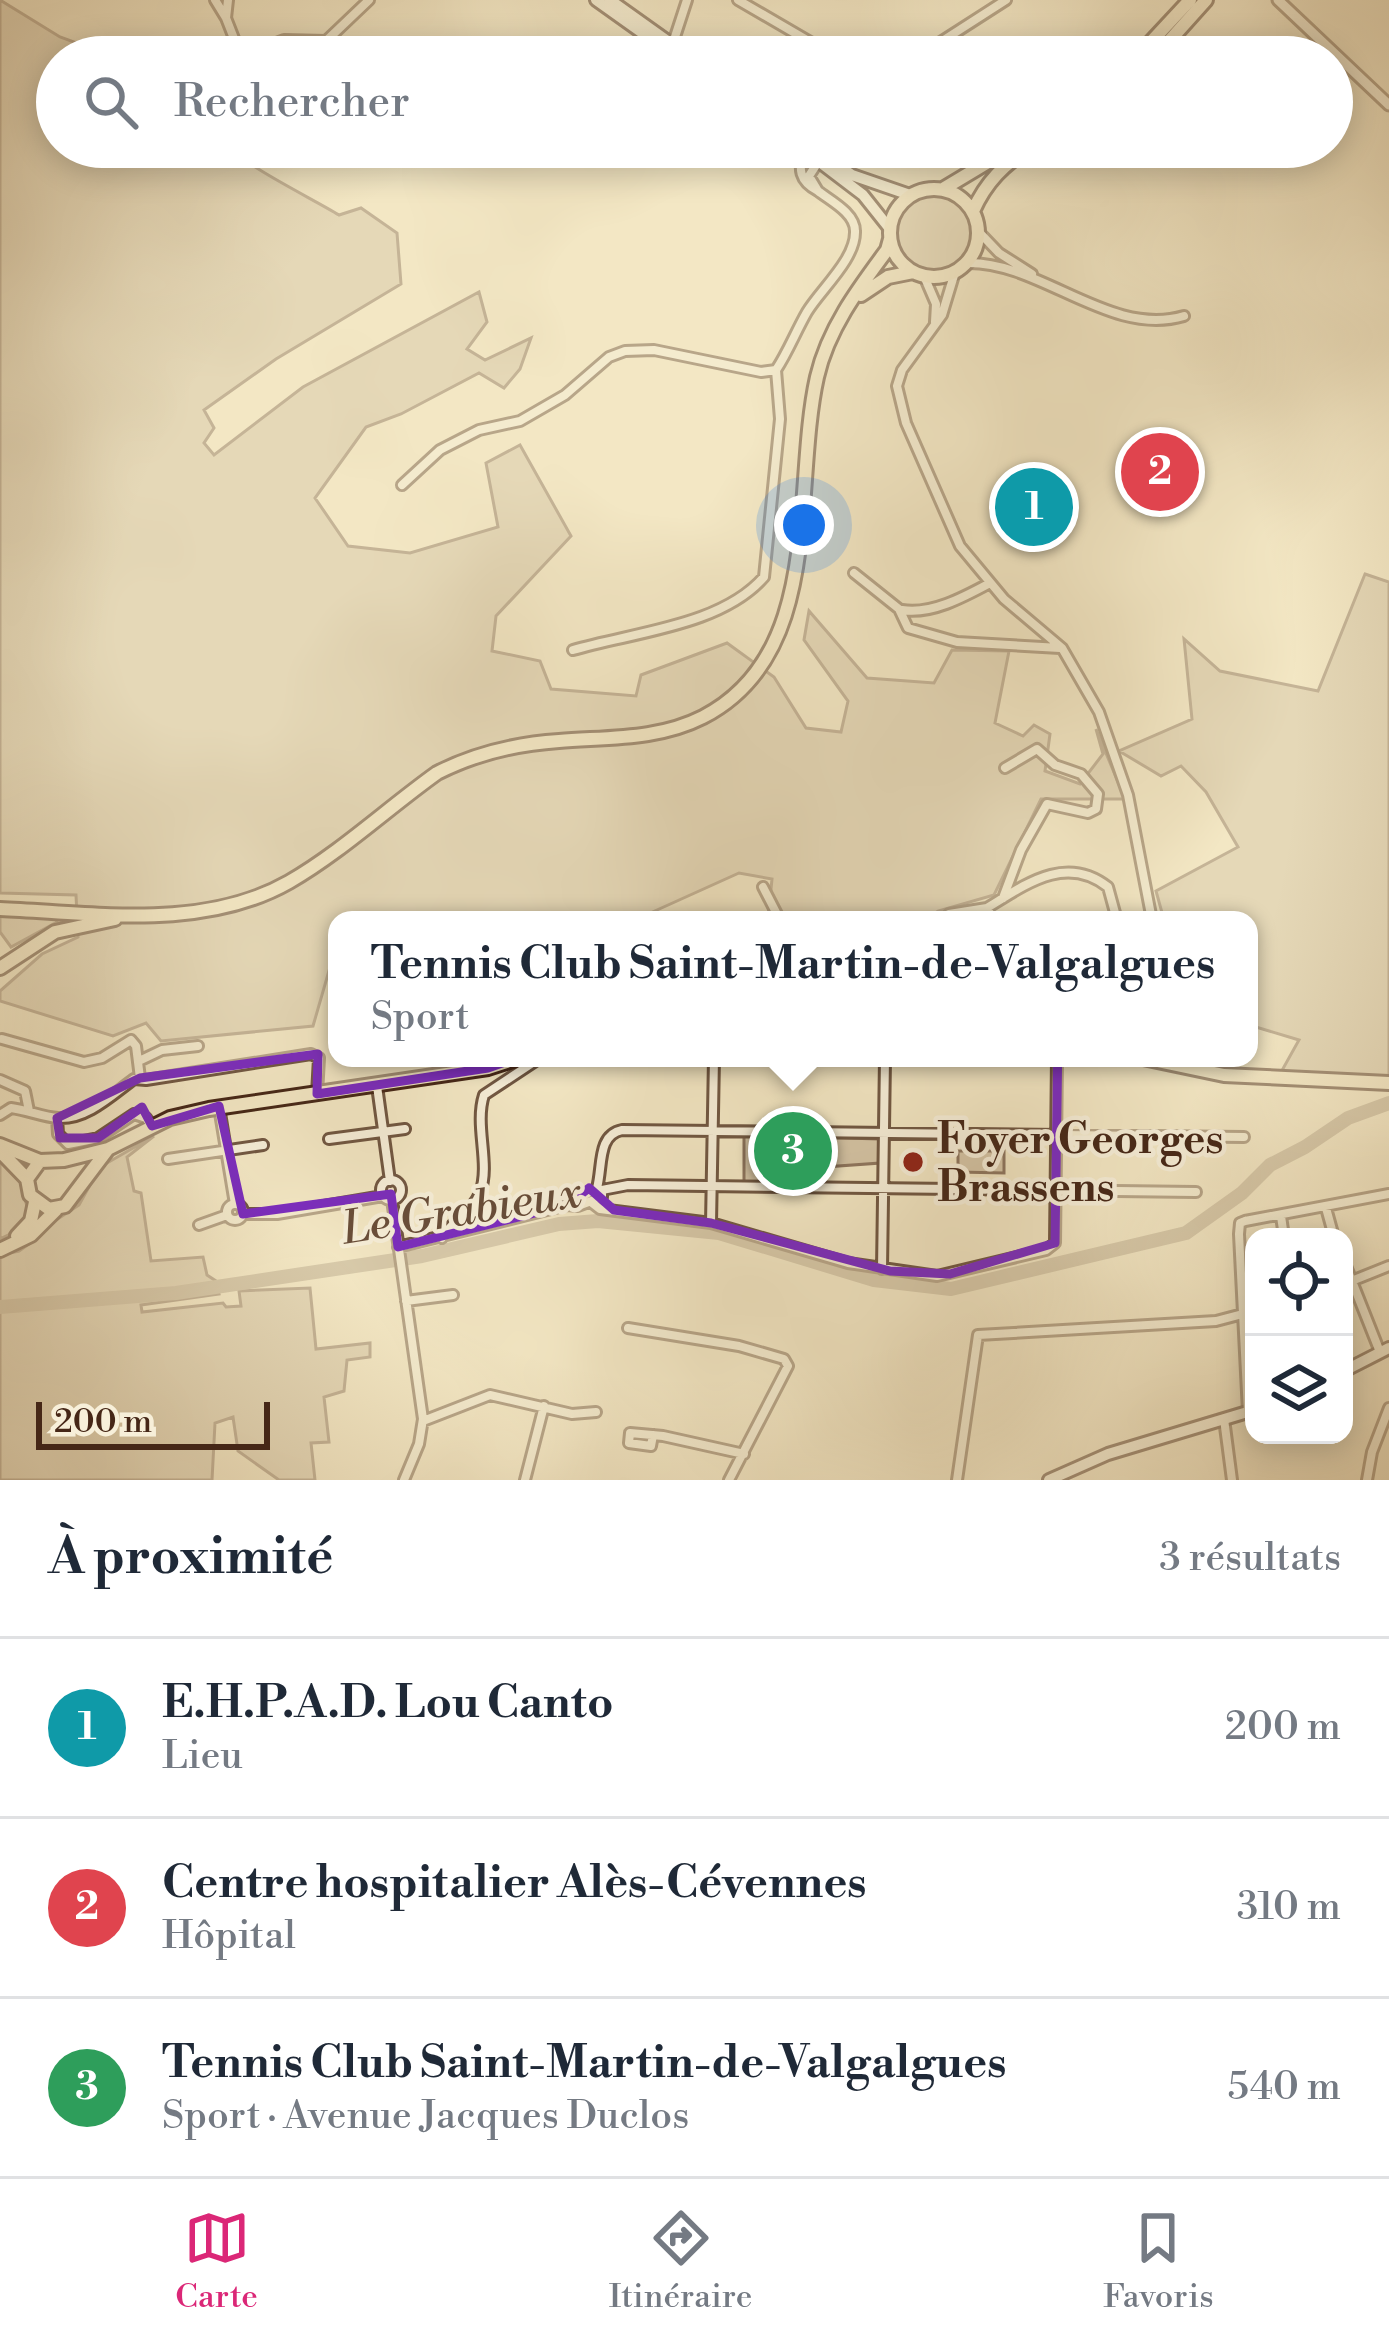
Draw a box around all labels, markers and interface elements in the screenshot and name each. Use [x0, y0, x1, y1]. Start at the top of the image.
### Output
search box [36, 36, 1353, 168]
icon: search [78, 69, 144, 135]
text: Rechercher [174, 74, 410, 131]
pin: 2 [1121, 427, 1199, 517]
pin: 1 [995, 462, 1073, 552]
your location [774, 495, 834, 555]
popup [328, 911, 1258, 1067]
text: Tennis Club Saint-Martin-de-Valgalgues [371, 936, 1215, 993]
text: Sport [371, 993, 469, 1042]
pin: 3 [754, 1106, 832, 1196]
place label: Foyer Georges Brassens [937, 1114, 1223, 1215]
marker: Foyer Georges Brassens [900, 1149, 926, 1175]
water label: Le Grabieux [337, 1164, 587, 1259]
map controls [1245, 1228, 1353, 1444]
button: locate [1245, 1228, 1353, 1336]
button: layers [1245, 1336, 1353, 1444]
scale bar [36, 1396, 270, 1449]
text: 200 m [54, 1402, 152, 1443]
text: À proximité [48, 1526, 333, 1590]
text: 3 résultats [1159, 1534, 1341, 1583]
text: E.H.P.A.D. Lou Canto [162, 1675, 614, 1732]
text: 1 [78, 1703, 96, 1752]
text: 200 m [1225, 1703, 1341, 1752]
text: Lieu [162, 1732, 243, 1781]
text: Centre hospitalier Alès-Cévennes [162, 1855, 867, 1912]
text: 2 [75, 1883, 99, 1932]
text: 310 m [1237, 1883, 1341, 1932]
text: Hôpital [162, 1912, 296, 1961]
text: Tennis Club Saint-Martin-de-Valgalgues [162, 2035, 1007, 2092]
text: 3 [75, 2063, 99, 2112]
text: 540 m [1227, 2063, 1341, 2112]
text: Sport · Avenue Jacques Duclos [162, 2092, 689, 2141]
tab: Carte [175, 2205, 258, 2318]
tab: Itinéraire [609, 2205, 752, 2318]
tab: Favoris [1103, 2205, 1214, 2318]

